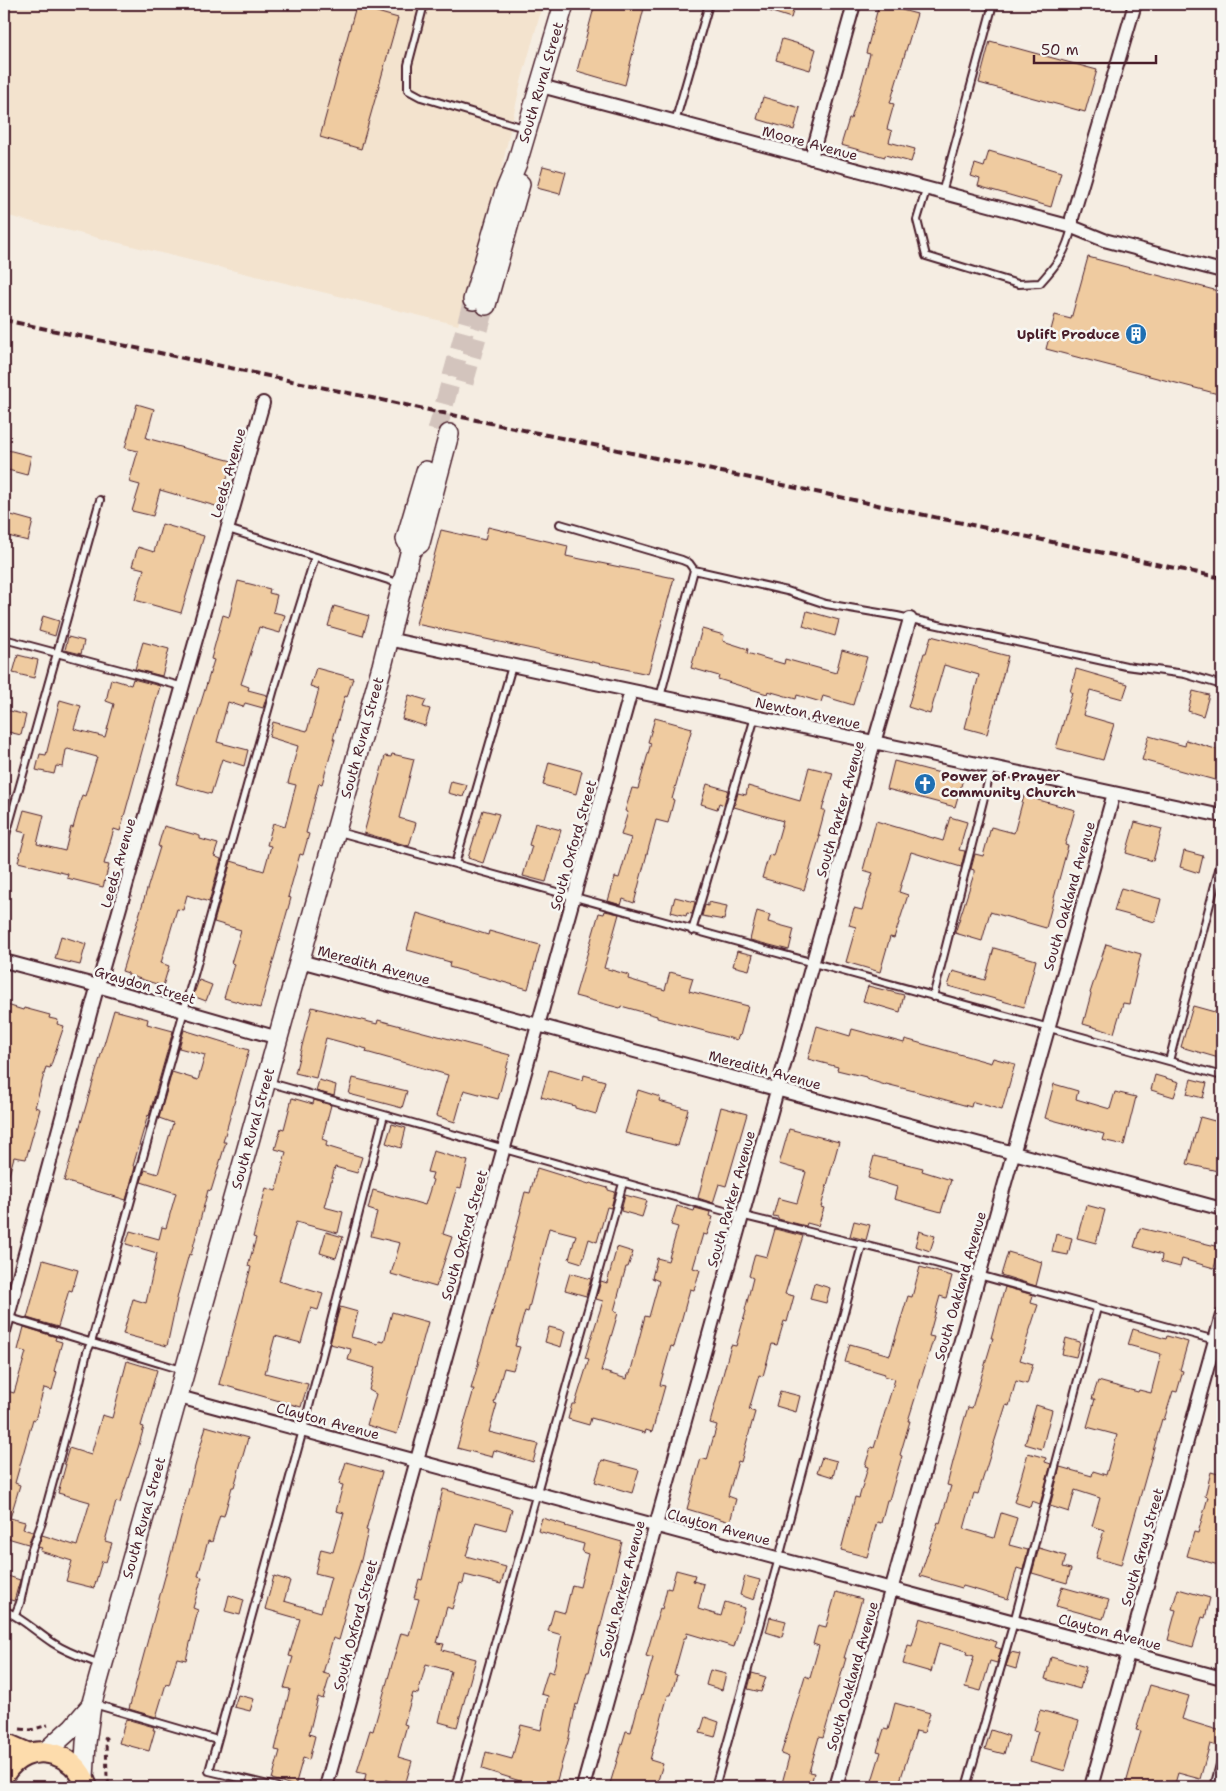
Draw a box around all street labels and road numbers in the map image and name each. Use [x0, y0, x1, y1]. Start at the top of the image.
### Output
street label: South Rural Street [514, 20, 567, 145]
street label: Moore Avenue [760, 122, 860, 164]
street label: Leeds Avenue [207, 426, 249, 520]
street label: South Rural Street [336, 675, 388, 800]
street label: Newton Avenue [754, 693, 862, 733]
street label: South Parker Avenue [812, 738, 868, 879]
street label: South Oxford Street [546, 778, 600, 912]
street label: Leeds Avenue [97, 816, 139, 910]
street label: South Oakland Avenue [1039, 819, 1099, 973]
street label: Meredith Avenue [316, 941, 432, 989]
street label: Graydon Street [92, 962, 198, 1008]
street label: Meredith Avenue [707, 1046, 823, 1094]
street label: South Rural Street [227, 1066, 278, 1191]
street label: South Parker Avenue [703, 1128, 759, 1269]
street label: South Oxford Street [437, 1168, 491, 1302]
street label: South Oakland Avenue [930, 1209, 990, 1363]
street label: Clayton Avenue [275, 1399, 382, 1443]
street label: South Rural Street [118, 1455, 169, 1580]
street label: South Gray Street [1116, 1486, 1168, 1608]
street label: Clayton Avenue [666, 1505, 773, 1549]
street label: South Parker Avenue [595, 1518, 649, 1660]
street label: South Oxford Street [329, 1558, 381, 1692]
street label: South Oakland Avenue [822, 1599, 882, 1753]
street label: Clayton Avenue [1057, 1610, 1164, 1654]

